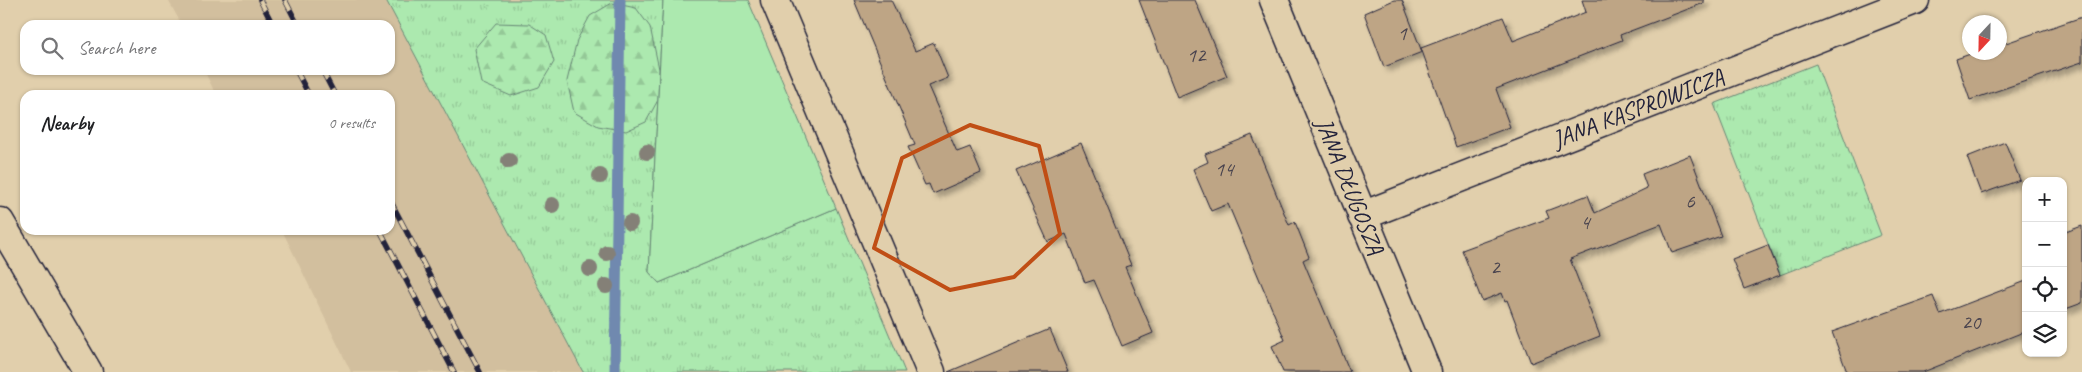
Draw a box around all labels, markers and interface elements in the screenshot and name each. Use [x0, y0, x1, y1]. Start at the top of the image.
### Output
north arrow [1962, 15, 2007, 60]
search box [20, 20, 395, 75]
house number: 1 [1397, 20, 1408, 46]
icon: search [38, 34, 66, 62]
text: Search here [78, 36, 155, 60]
house number: 12 [1187, 42, 1207, 68]
street label: JANA KASPROWICZA [1547, 61, 1729, 155]
text: Nearby [40, 110, 93, 136]
street label: JANA DŁUGOSZA [1309, 112, 1391, 260]
text: 0 results [328, 113, 375, 133]
house number: 14 [1215, 156, 1236, 182]
map controls [2022, 177, 2067, 357]
button: + [2022, 177, 2067, 222]
house number: 6 [1685, 188, 1695, 214]
house number: 4 [1580, 209, 1592, 235]
button: − [2022, 222, 2067, 267]
house number: 2 [1490, 254, 1501, 280]
button: locate [2022, 267, 2067, 312]
house number: 20 [1962, 309, 1982, 335]
button: layers [2022, 312, 2067, 357]

